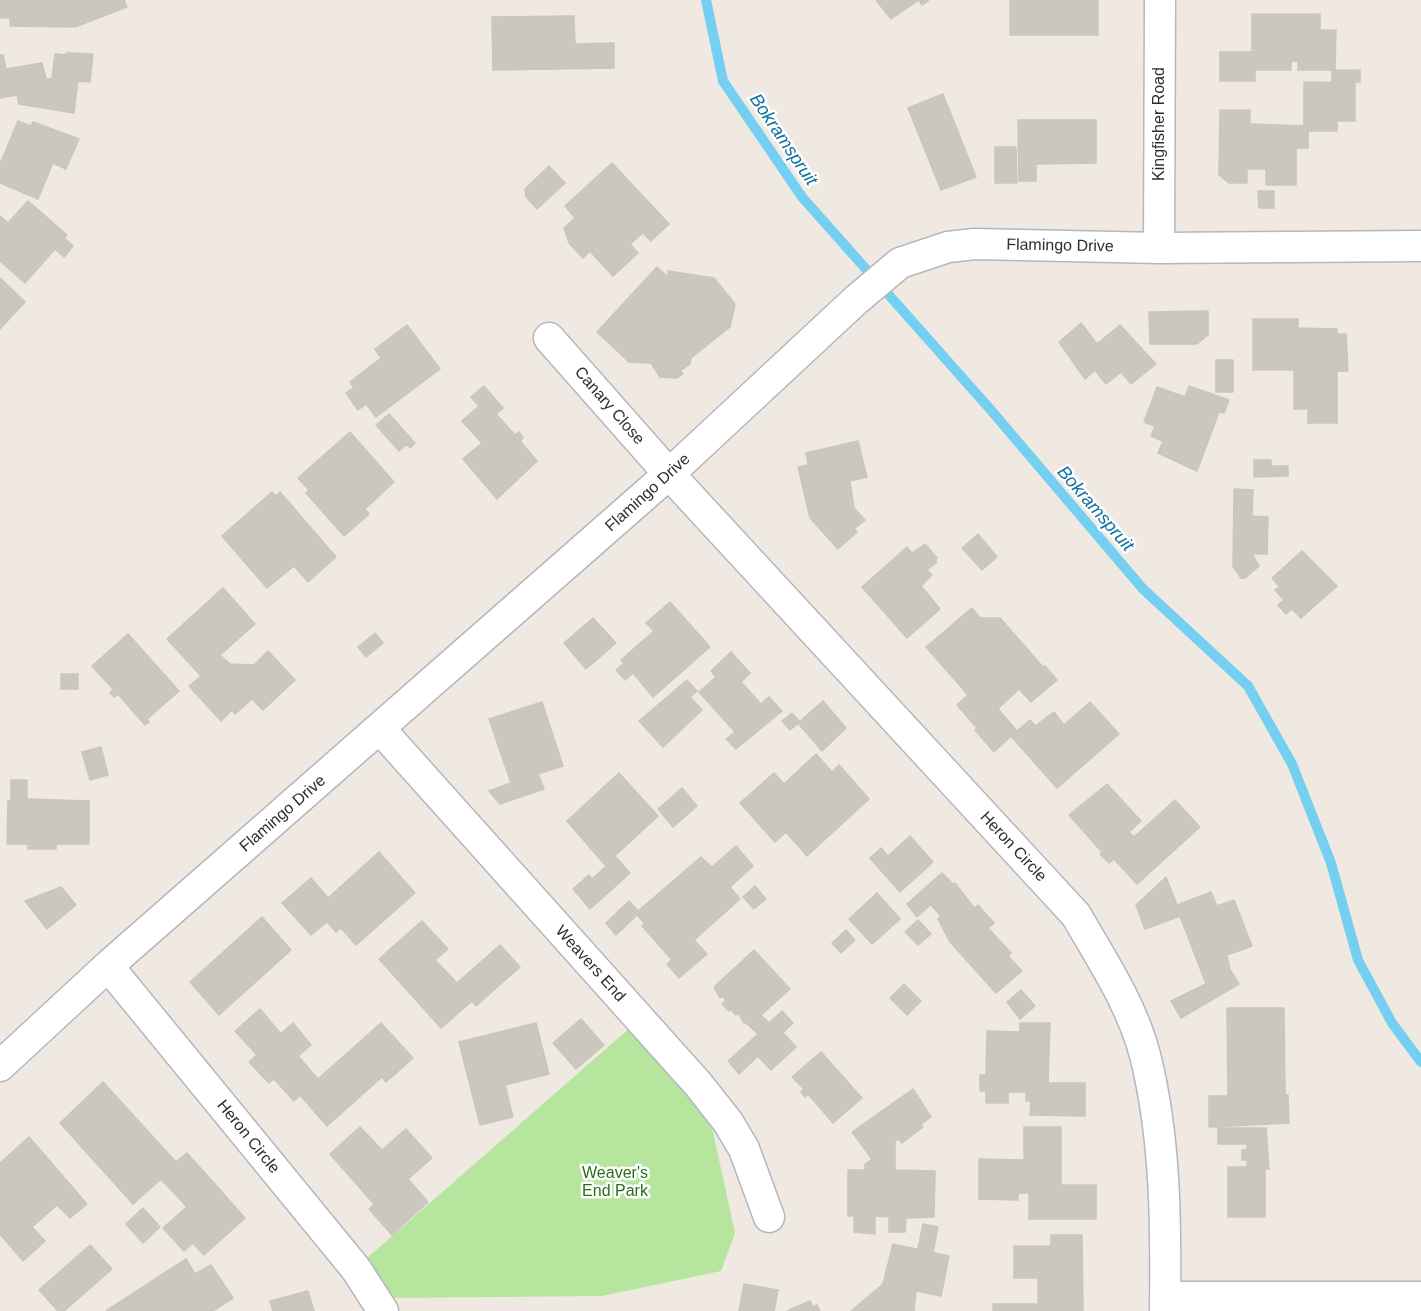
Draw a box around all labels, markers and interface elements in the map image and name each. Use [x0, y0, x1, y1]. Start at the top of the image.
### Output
street label: Kingfisher Road [1150, 67, 1170, 181]
water label: Bokramspruit [744, 90, 822, 190]
street label: Flamingo Drive [1006, 235, 1114, 257]
street label: Canary Close [570, 363, 648, 449]
street label: Flamingo Drive [602, 450, 694, 536]
water label: Bokramspruit [1052, 462, 1138, 556]
street label: Flamingo Drive [236, 771, 330, 857]
street label: Heron Circle [976, 808, 1050, 886]
street label: Weavers End [551, 922, 629, 1006]
street label: Heron Circle [213, 1096, 283, 1178]
park label: Weaver's End Park [582, 1164, 648, 1202]

